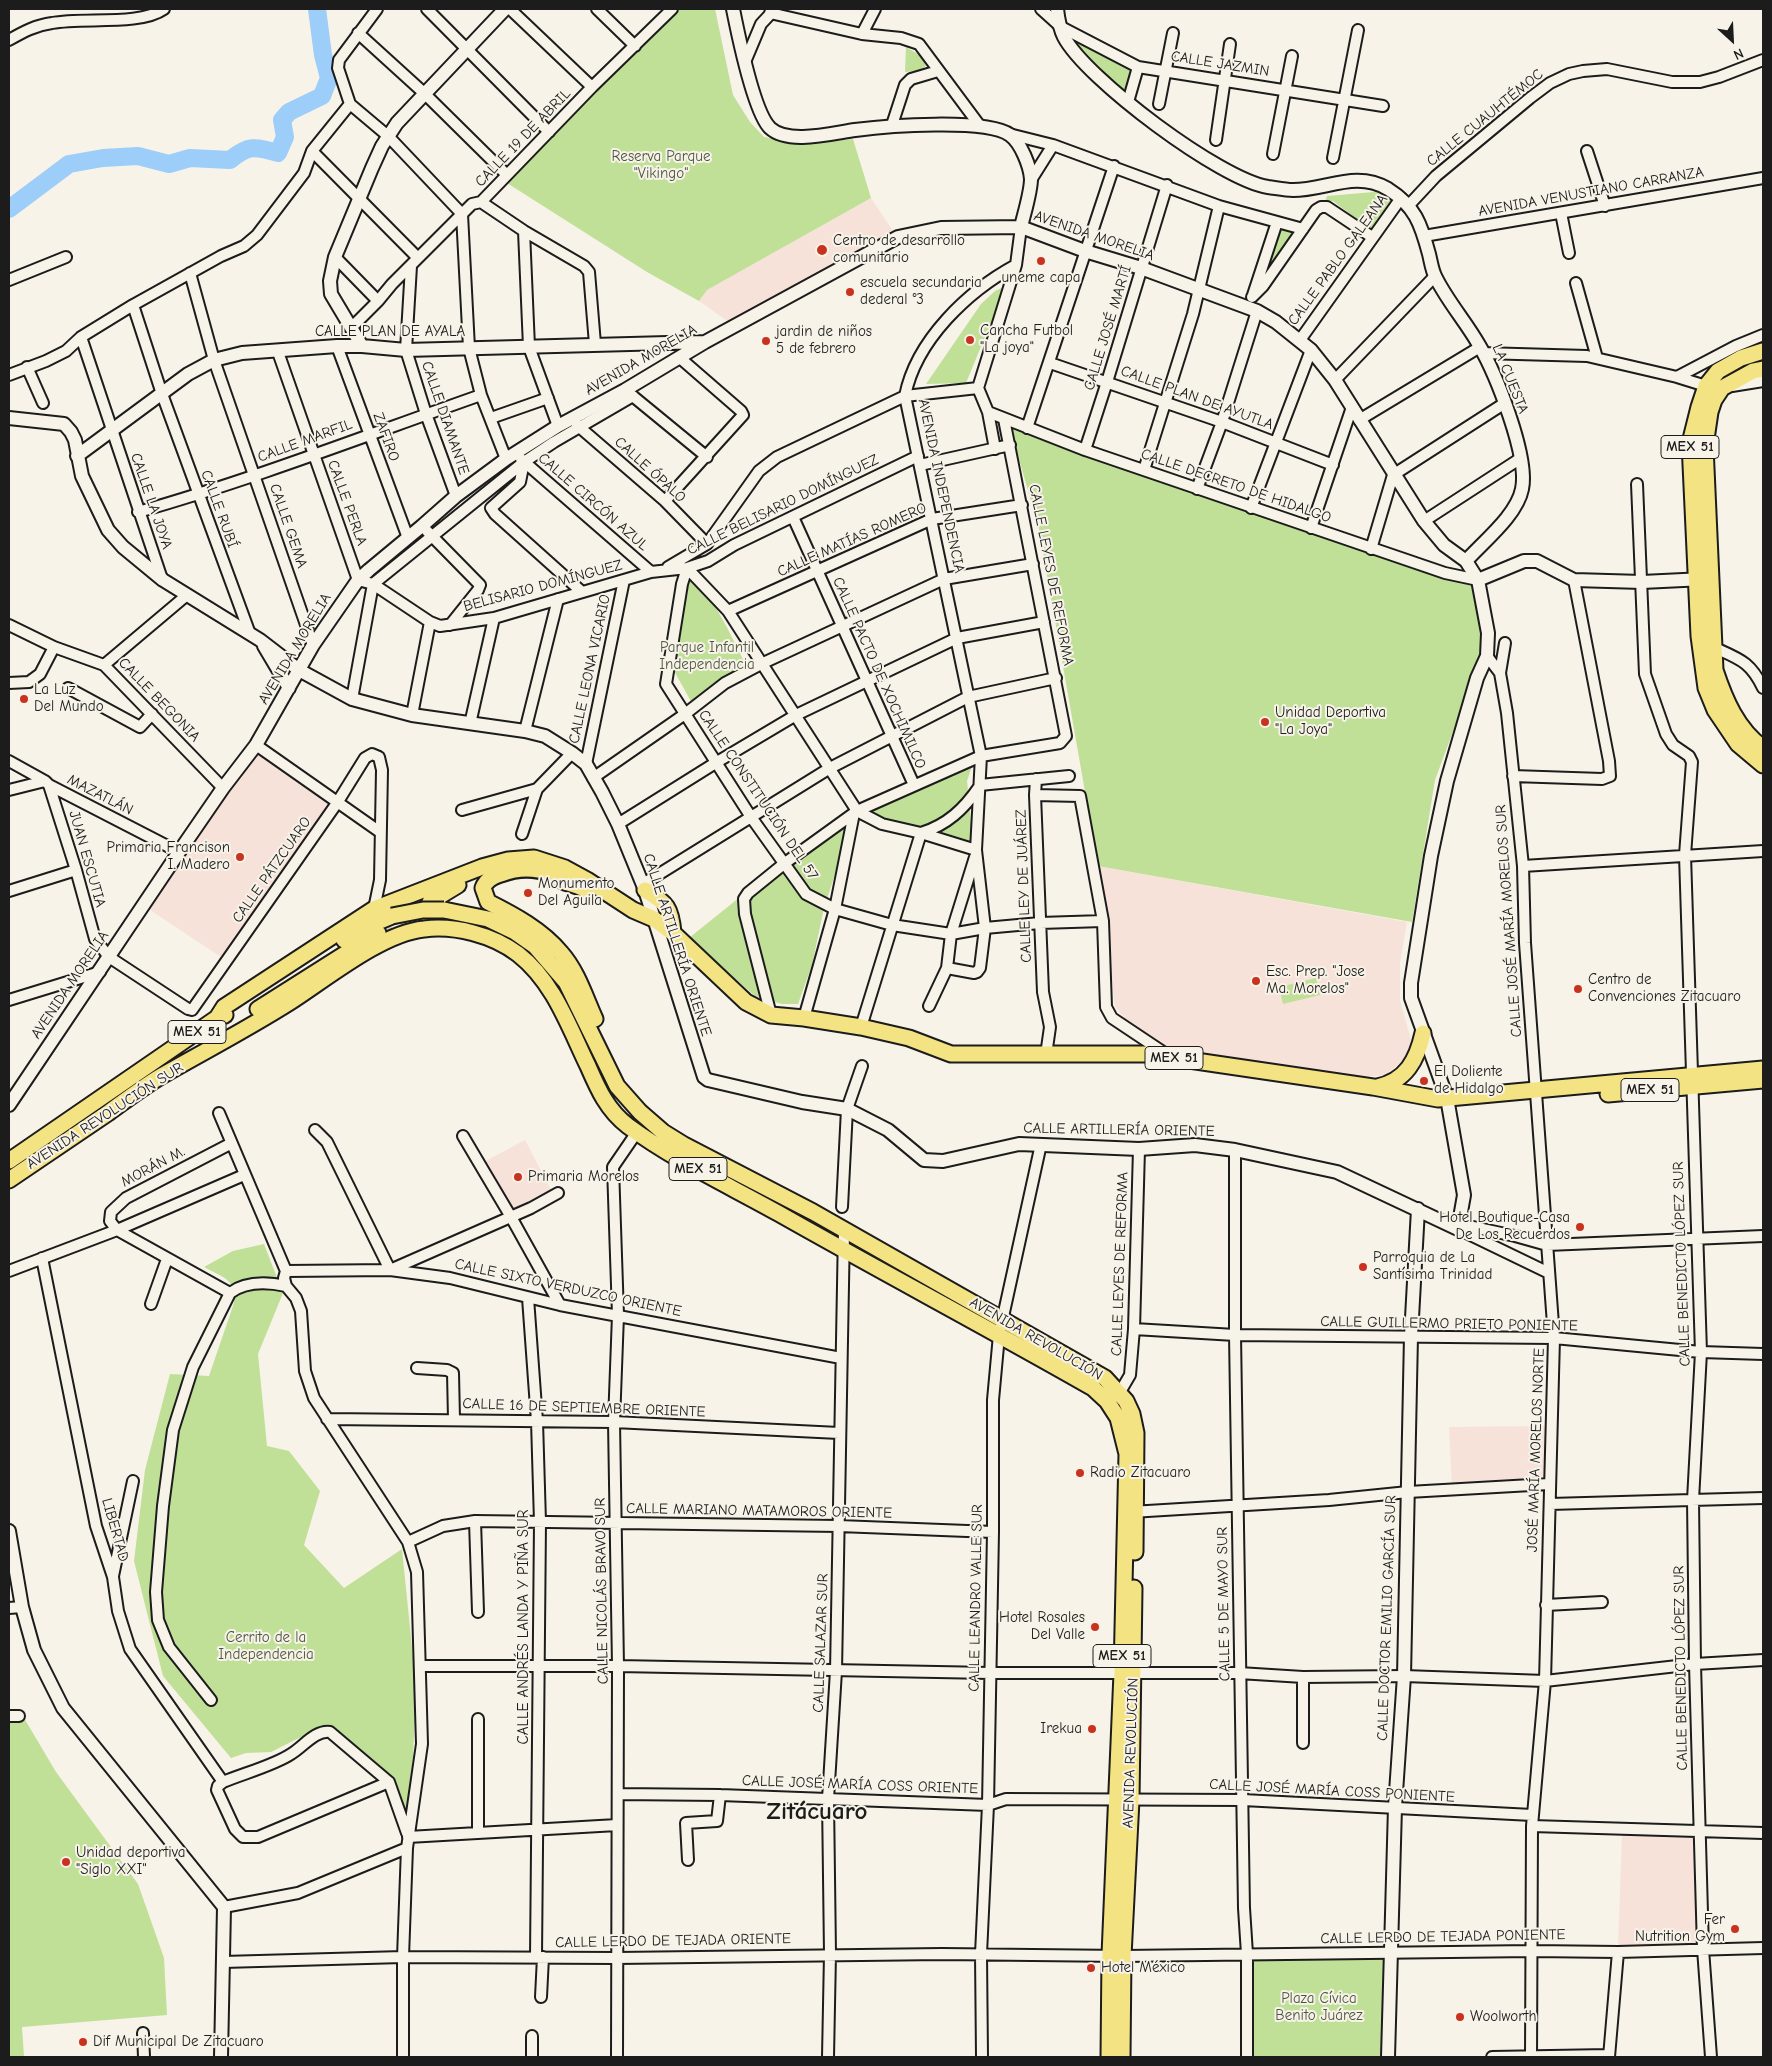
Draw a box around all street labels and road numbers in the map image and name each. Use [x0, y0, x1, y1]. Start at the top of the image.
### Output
street label: CALLE JAZMIN [1169, 47, 1271, 81]
street label: CALLE CUAUHTÉMOC [1423, 66, 1547, 170]
street label: CALLE 19 DE ABRIL [471, 85, 575, 191]
street label: AVENIDA VENUSTIANO CARRANZA [1477, 163, 1705, 221]
street label: CALLE PABLO GALEANA [1284, 191, 1392, 329]
street label: AVENIDA MORELIA [1031, 207, 1157, 265]
street label: CALLE JOSÉ MARTÍ [1080, 263, 1136, 393]
street label: AVENIDA MORELIA [582, 321, 700, 399]
street label: CALLE PLAN DE AYALA [315, 323, 465, 341]
street label: LA CUESTA [1488, 342, 1532, 416]
street label: CALLE DIAMANTE [417, 359, 473, 477]
street label: CALLE PLAN DE AYUTLA [1118, 362, 1276, 434]
street label: AVENIDA INDEPENDENCIA [914, 397, 968, 575]
street label: ZAFIRO [369, 410, 403, 464]
street label: CALLE MARFIL [255, 416, 355, 466]
street label: CALLE ÓPALO [611, 433, 689, 507]
road number: MEX 51 [1661, 436, 1719, 458]
street label: CALLE DECRETO DE HIDALGO [1139, 445, 1333, 527]
street label: CALLE CIRCÓN AZUL [534, 449, 652, 555]
street label: CALLE LA JOYA [126, 451, 176, 551]
street label: CALLE BELISARIO DOMÍNGUEZ [684, 451, 882, 559]
street label: CALLE PERLA [323, 458, 371, 548]
street label: CALLE RUBÍ [197, 468, 241, 550]
street label: CALLE GEMA [265, 481, 311, 571]
street label: CALLE LEYES DE REFORMA [1025, 483, 1077, 667]
street label: CALLE MATÍAS ROMERO [775, 499, 929, 581]
street label: BELISARIO DOMÍNGUEZ [461, 556, 625, 616]
street label: CALLE PACTO DE XOCHIMILCO [828, 574, 930, 772]
street label: AVENIDA MORELIA [255, 590, 335, 708]
street label: CALLE LEONA VICARIO [565, 593, 615, 745]
street label: CALLE BEGONIA [114, 654, 204, 746]
street label: CALLE CONSTITUCIÓN DEL 57 [694, 707, 822, 883]
street label: MAZATLÁN [64, 771, 136, 819]
street label: CALLE JOSÉ MARÍA MORELOS SUR [1492, 804, 1526, 1038]
street label: JUAN ESCUTIA [65, 809, 109, 909]
street label: CALLE LEY DE JUÁREZ [1012, 809, 1036, 963]
street label: CALLE PÁTZCUARO [229, 814, 315, 926]
street label: CALLE ARTILLERÍA ORIENTE [639, 851, 715, 1039]
street label: AVENIDA MORELIA [27, 928, 113, 1042]
road number: MEX 51 [168, 1020, 226, 1044]
road number: MEX 51 [1145, 1046, 1203, 1070]
street label: AVENIDA REVOLUCIÓN SUR [23, 1059, 187, 1173]
road number: MEX 51 [1621, 1078, 1679, 1102]
street label: CALLE ARTILLERÍA ORIENTE [1023, 1119, 1215, 1141]
street label: MORÁN M. [118, 1143, 188, 1191]
road number: MEX 51 [669, 1158, 727, 1180]
street label: CALLE BENEDICTO LÓPEZ SUR [1669, 1161, 1695, 1367]
street label: CALLE LEYES DE REFORMA [1108, 1172, 1132, 1356]
street label: CALLE SIXTO VERDUZCO ORIENTE [453, 1255, 683, 1321]
street label: AVENIDA REVOLUCIÓN [966, 1294, 1106, 1384]
street label: CALLE GUILLERMO PRIETO PONIENTE [1320, 1313, 1578, 1335]
street label: JOSÉ MARÍA MORELOS NORTE [1523, 1348, 1549, 1552]
street label: CALLE 16 DE SEPTIEMBRE ORIENTE [462, 1395, 706, 1421]
street label: CALLE DOCTOR EMILIO GARCÍA SUR [1374, 1495, 1400, 1741]
street label: LIBERTAD [97, 1496, 133, 1564]
street label: CALLE NICOLÁS BRAVO SUR [591, 1498, 613, 1684]
street label: CALLE MARIANO MATAMOROS ORIENTE [626, 1500, 892, 1522]
street label: CALLE LEANDRO VALLE SUR [965, 1504, 987, 1692]
street label: CALLE ANDRÉS LANDA Y PIÑA SUR [515, 1510, 533, 1744]
street label: CALLE 5 DE MAYO SUR [1214, 1527, 1234, 1681]
street label: CALLE BENEDICTO LÓPEZ SUR [1670, 1565, 1692, 1771]
street label: CALLE SALAZAR SUR [810, 1573, 832, 1713]
road number: MEX 51 [1093, 1644, 1151, 1668]
street label: AVENIDA REVOLUCIÓN [1119, 1677, 1143, 1829]
street label: CALLE JOSÉ MARÍA COSS ORIENTE [742, 1772, 978, 1798]
street label: CALLE JOSÉ MARÍA COSS PONIENTE [1209, 1776, 1455, 1806]
street label: CALLE LERDO DE TEJADA PONIENTE [1320, 1926, 1566, 1948]
street label: CALLE LERDO DE TEJADA ORIENTE [555, 1930, 791, 1952]

